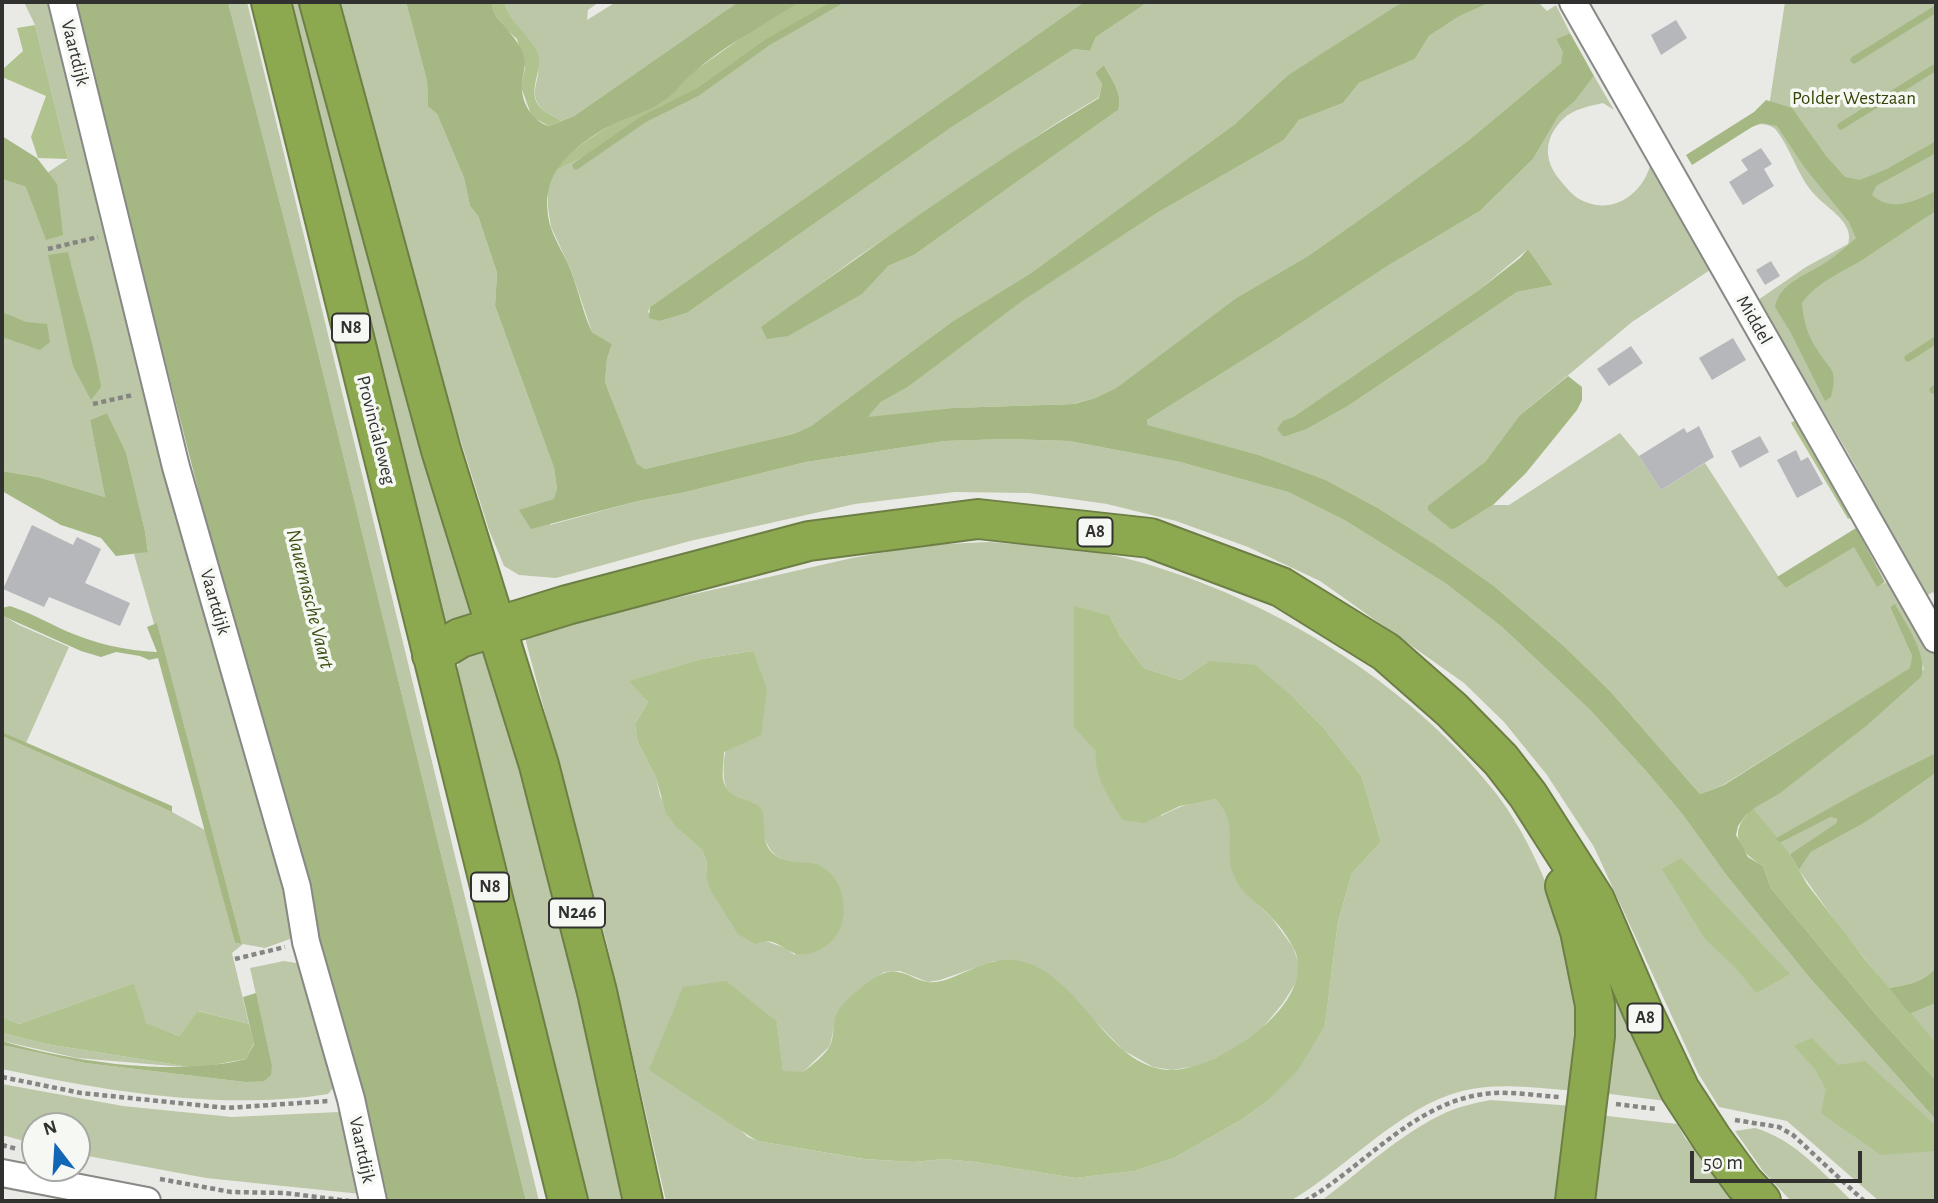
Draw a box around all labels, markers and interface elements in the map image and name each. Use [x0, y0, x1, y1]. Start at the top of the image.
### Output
street label: Vaartdijk [56, 18, 94, 88]
park label: Polder Westzaan [1792, 87, 1916, 109]
street label: Middel [1731, 291, 1777, 349]
road number: N8 [332, 314, 370, 342]
street label: Provincialeweg [351, 373, 401, 487]
road number: A8 [1078, 518, 1112, 546]
water label: Nauernasche Vaart [280, 527, 340, 671]
street label: Vaartdijk [195, 567, 235, 637]
road number: N8 [471, 872, 509, 902]
road number: N246 [549, 898, 605, 928]
road number: A8 [1628, 1003, 1662, 1032]
north arrow [21, 1112, 91, 1182]
street label: Vaartdijk [344, 1115, 380, 1185]
text: N [41, 1117, 59, 1139]
scale bar [1693, 1136, 1864, 1180]
text: 50 m [1703, 1152, 1743, 1173]

